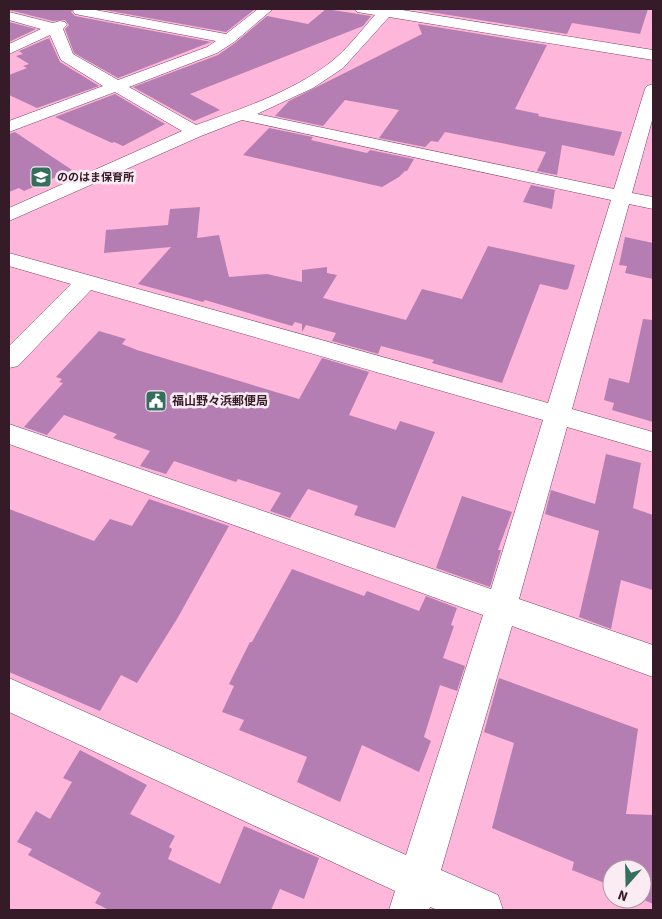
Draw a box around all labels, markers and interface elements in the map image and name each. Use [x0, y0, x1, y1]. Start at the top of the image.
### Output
school or university icon: ののはま保育所 [29, 165, 53, 189]
place label: ののはま保育所 [57, 170, 134, 185]
public building icon: 福山野々浜郵便局 [144, 389, 168, 413]
place label: 福山野々浜郵便局 [172, 393, 268, 410]
north arrow [602, 859, 652, 909]
text: N [615, 884, 631, 906]

